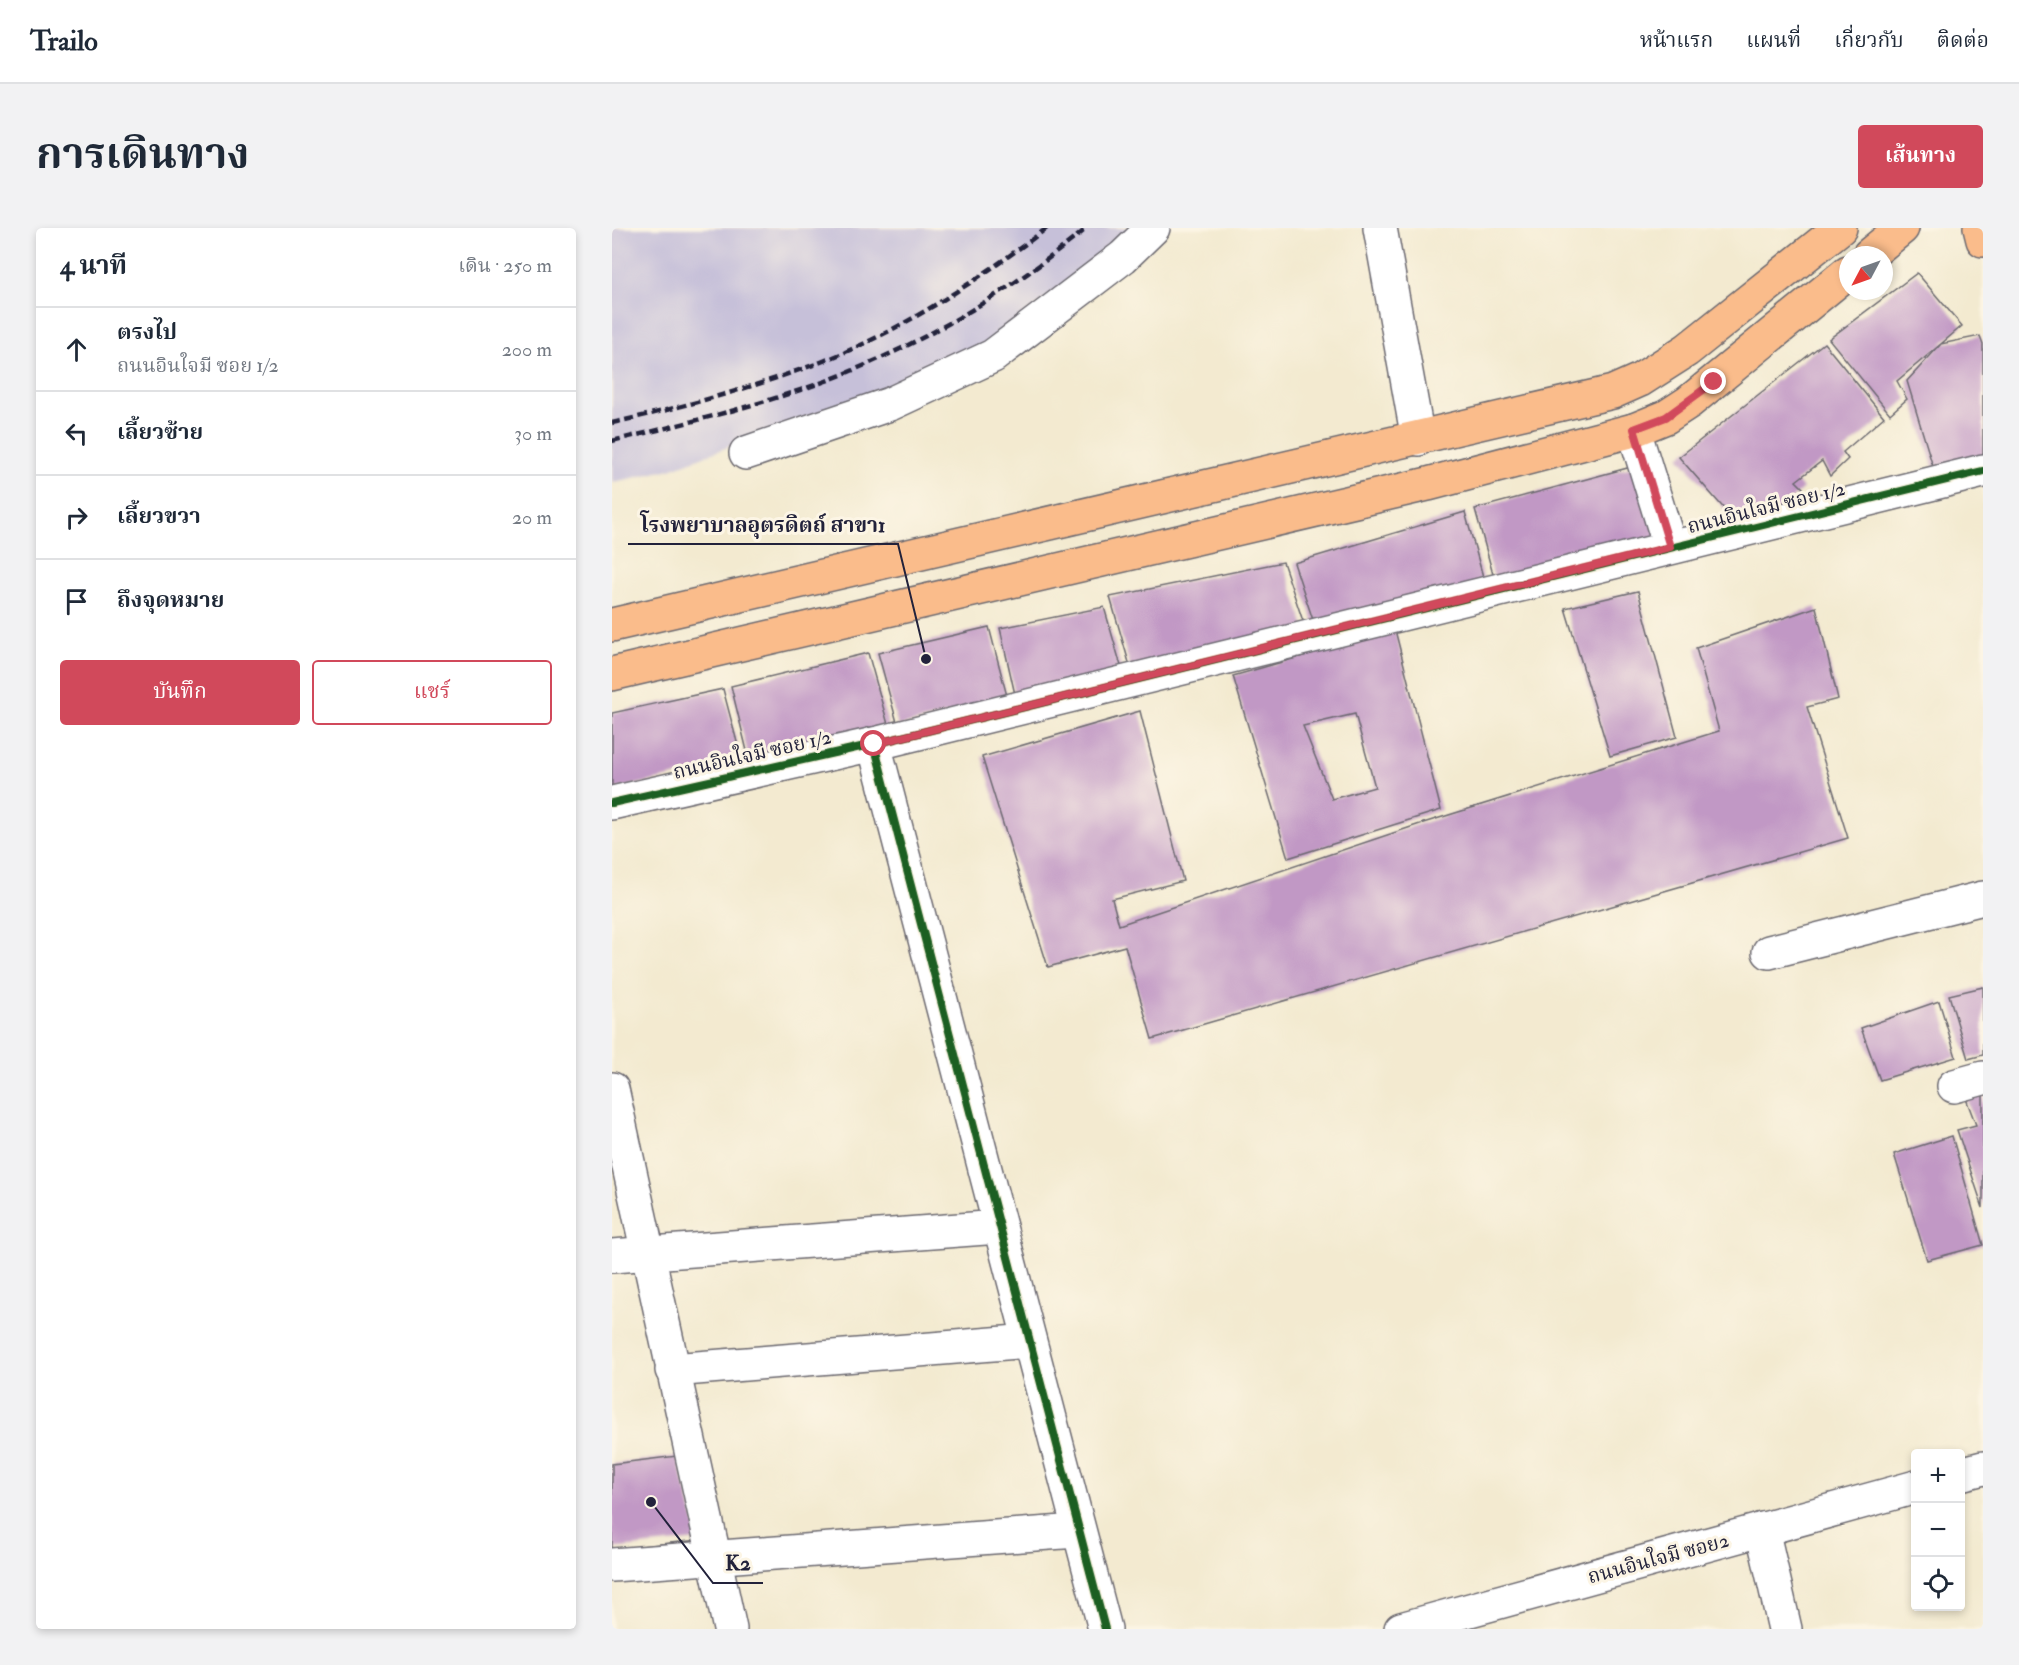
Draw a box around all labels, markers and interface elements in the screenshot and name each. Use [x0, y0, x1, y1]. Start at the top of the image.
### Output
text: Trailo [30, 24, 98, 59]
text: หน้าแรก [1640, 27, 1713, 54]
text: แผนที่ [1746, 27, 1801, 54]
text: เกี่ยวกับ [1834, 27, 1904, 54]
text: ติดต่อ [1937, 27, 1989, 54]
button: เส้นทาง [1858, 125, 1983, 188]
text: การเดินทาง [36, 129, 249, 181]
north arrow [1839, 246, 1893, 300]
text: 4 นาที [60, 250, 127, 282]
text: เดิน · 250 m [458, 253, 552, 278]
text: ตรงไป [117, 318, 177, 346]
icon: ahead [60, 333, 93, 366]
text: 200 m [502, 337, 552, 362]
text: ถนนอินใจมี ซอย 1/2 [117, 353, 279, 378]
route end [1700, 368, 1726, 394]
icon: left [60, 417, 93, 450]
text: เลี้ยวซ้าย [117, 418, 203, 446]
text: 30 m [514, 421, 552, 446]
street label: ถนนอินใจมี ซอย 1/2 [1684, 475, 1848, 539]
icon: right [60, 501, 93, 534]
text: เลี้ยวขวา [117, 502, 201, 530]
text: 20 m [512, 505, 552, 530]
callout: โรงพยาบาลอุตรดิตถ์ สาขา1 [628, 505, 898, 544]
text: โรงพยาบาลอุตรดิตถ์ สาขา1 [639, 510, 886, 539]
icon: arrive [60, 585, 93, 618]
text: ถึงจุดหมาย [117, 586, 224, 614]
button: บันทึก [60, 660, 300, 725]
button: แชร์ [312, 660, 552, 725]
street label: ถนนอินใจมี ซอย 1/2 [670, 723, 834, 785]
route start [860, 730, 886, 756]
map controls [1911, 1449, 1965, 1611]
button: + [1911, 1449, 1965, 1503]
button: − [1911, 1503, 1965, 1557]
street label: ถนนอินใจมี ซอย2 [1585, 1527, 1731, 1589]
callout: K2 [713, 1544, 763, 1583]
text: K2 [725, 1550, 751, 1577]
button: locate [1911, 1557, 1965, 1611]

